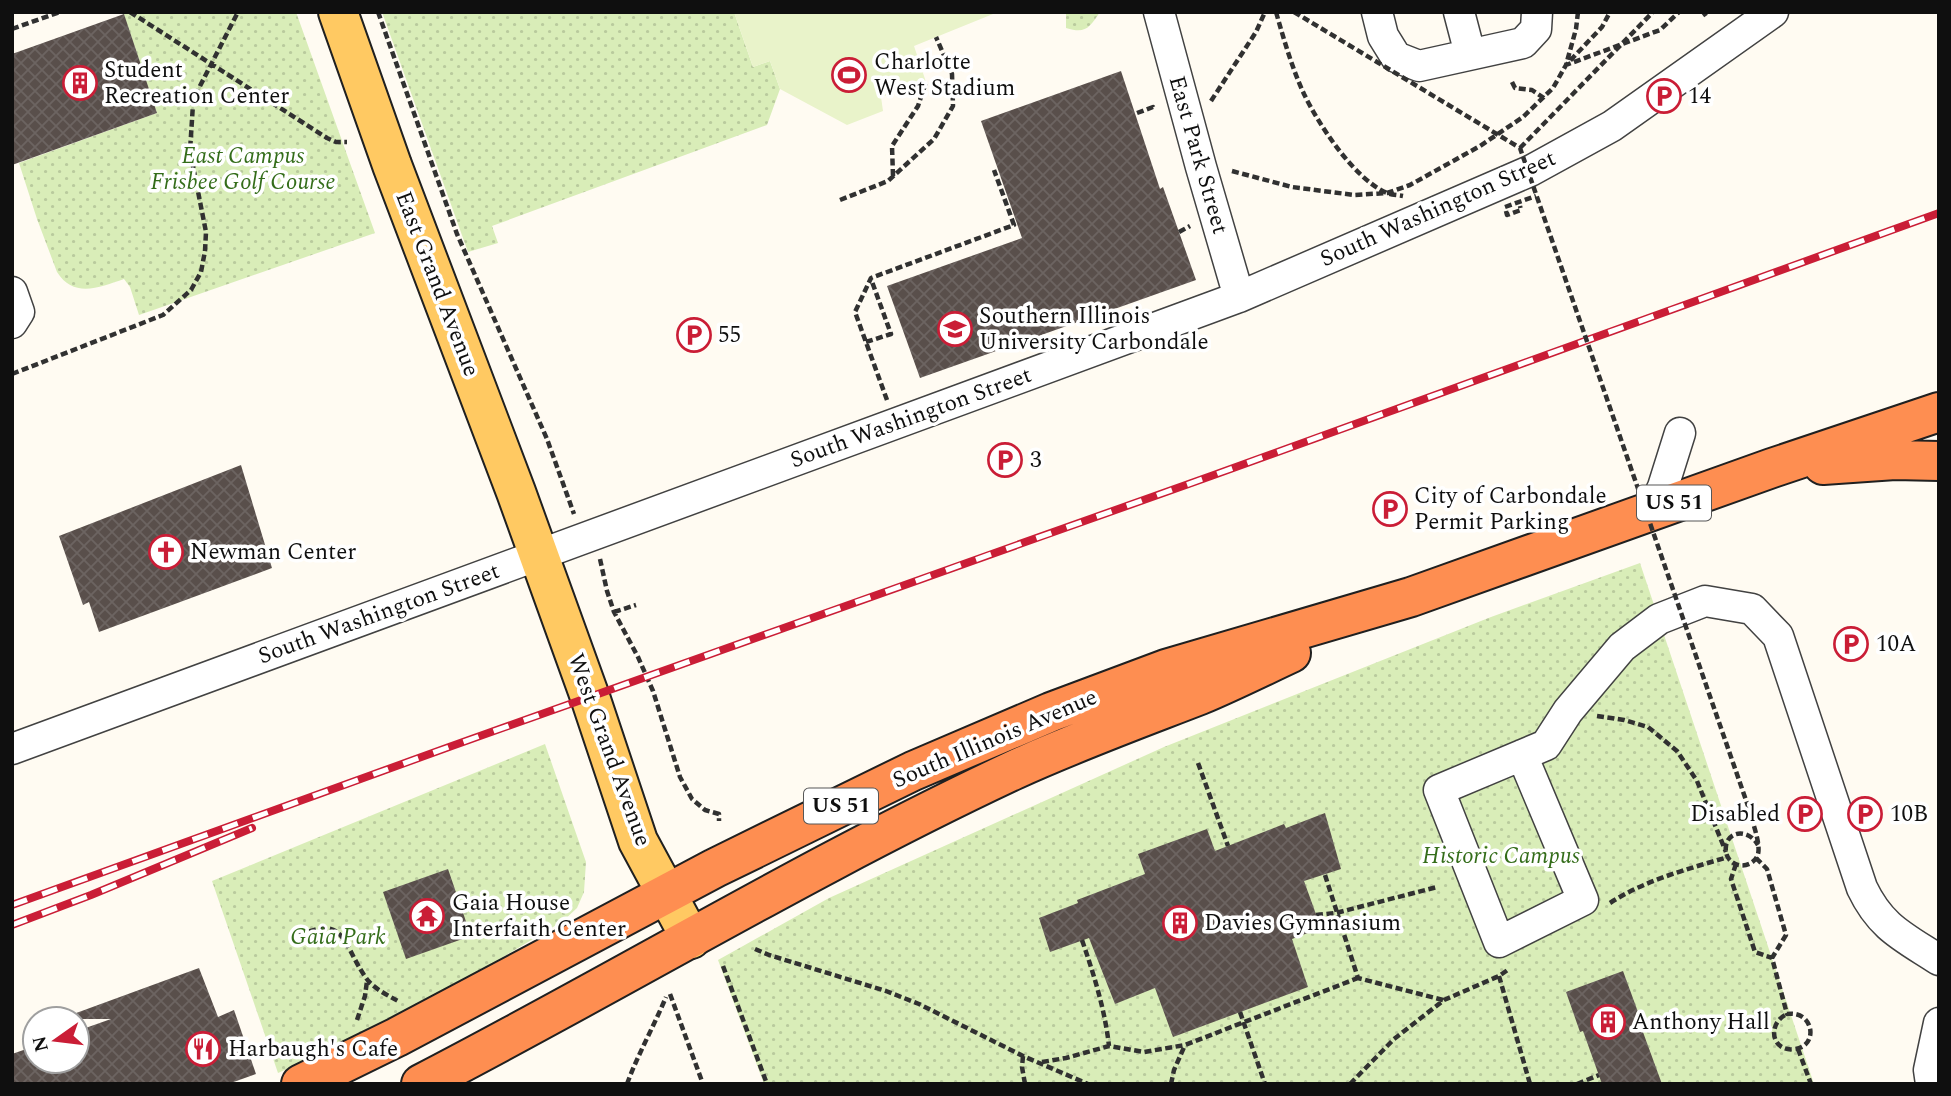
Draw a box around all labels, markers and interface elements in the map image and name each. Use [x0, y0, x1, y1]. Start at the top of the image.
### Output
place label: Charlotte West Stadium [874, 45, 1015, 106]
place label: Student Recreation Center [104, 53, 290, 114]
sports icon: Charlotte West Stadium [830, 56, 868, 94]
building icon: Student Recreation Center [61, 64, 99, 102]
street label: East Park Street [1159, 72, 1237, 238]
parking icon: 14 [1645, 77, 1683, 115]
place label: 14 [1688, 79, 1712, 114]
park label: East Campus Frisbee Golf Course [151, 139, 335, 200]
street label: South Washington Street [1314, 141, 1562, 277]
street label: East Grand Avenue [386, 186, 488, 382]
place label: Southern Illinois University Carbondale [979, 299, 1209, 360]
school or university icon: Southern Illinois University Carbondale [936, 310, 974, 348]
parking icon: 55 [675, 316, 713, 354]
place label: 55 [718, 318, 741, 353]
street label: South Washington Street [785, 358, 1037, 478]
parking icon: 3 [986, 441, 1024, 479]
place label: 3 [1030, 443, 1042, 478]
place label: City of Carbondale Permit Parking [1414, 479, 1607, 540]
road number: US 51 [1637, 486, 1711, 520]
parking icon: City of Carbondale Permit Parking [1371, 490, 1409, 528]
church icon: Newman Center [147, 533, 185, 571]
place label: Newman Center [190, 535, 357, 570]
street label: South Washington Street [253, 554, 505, 674]
parking icon: 10A [1832, 625, 1870, 663]
place label: 10A [1876, 627, 1916, 662]
street label: West Grand Avenue [558, 649, 660, 851]
street label: South Illinois Avenue [887, 680, 1103, 798]
road number: US 51 [804, 788, 878, 824]
parking icon: Disabled [1786, 795, 1824, 833]
parking icon: 10B [1846, 795, 1884, 833]
place label: Disabled [1690, 797, 1780, 832]
place label: 10B [1890, 797, 1928, 832]
park label: Historic Campus [1422, 839, 1580, 874]
place label: Gaia House Interfaith Center [452, 886, 626, 947]
temple icon: Gaia House Interfaith Center [408, 897, 446, 935]
building icon: Davies Gymnasium [1161, 904, 1199, 942]
place label: Davies Gymnasium [1204, 906, 1401, 941]
park label: Gaia Park [290, 920, 386, 955]
building icon: Anthony Hall [1589, 1003, 1627, 1041]
north arrow [21, 1005, 91, 1075]
place label: Anthony Hall [1632, 1005, 1770, 1040]
restaurant icon: Harbaugh's Cafe [184, 1030, 222, 1068]
place label: Harbaugh's Cafe [228, 1032, 398, 1067]
text: N [25, 1033, 57, 1055]

